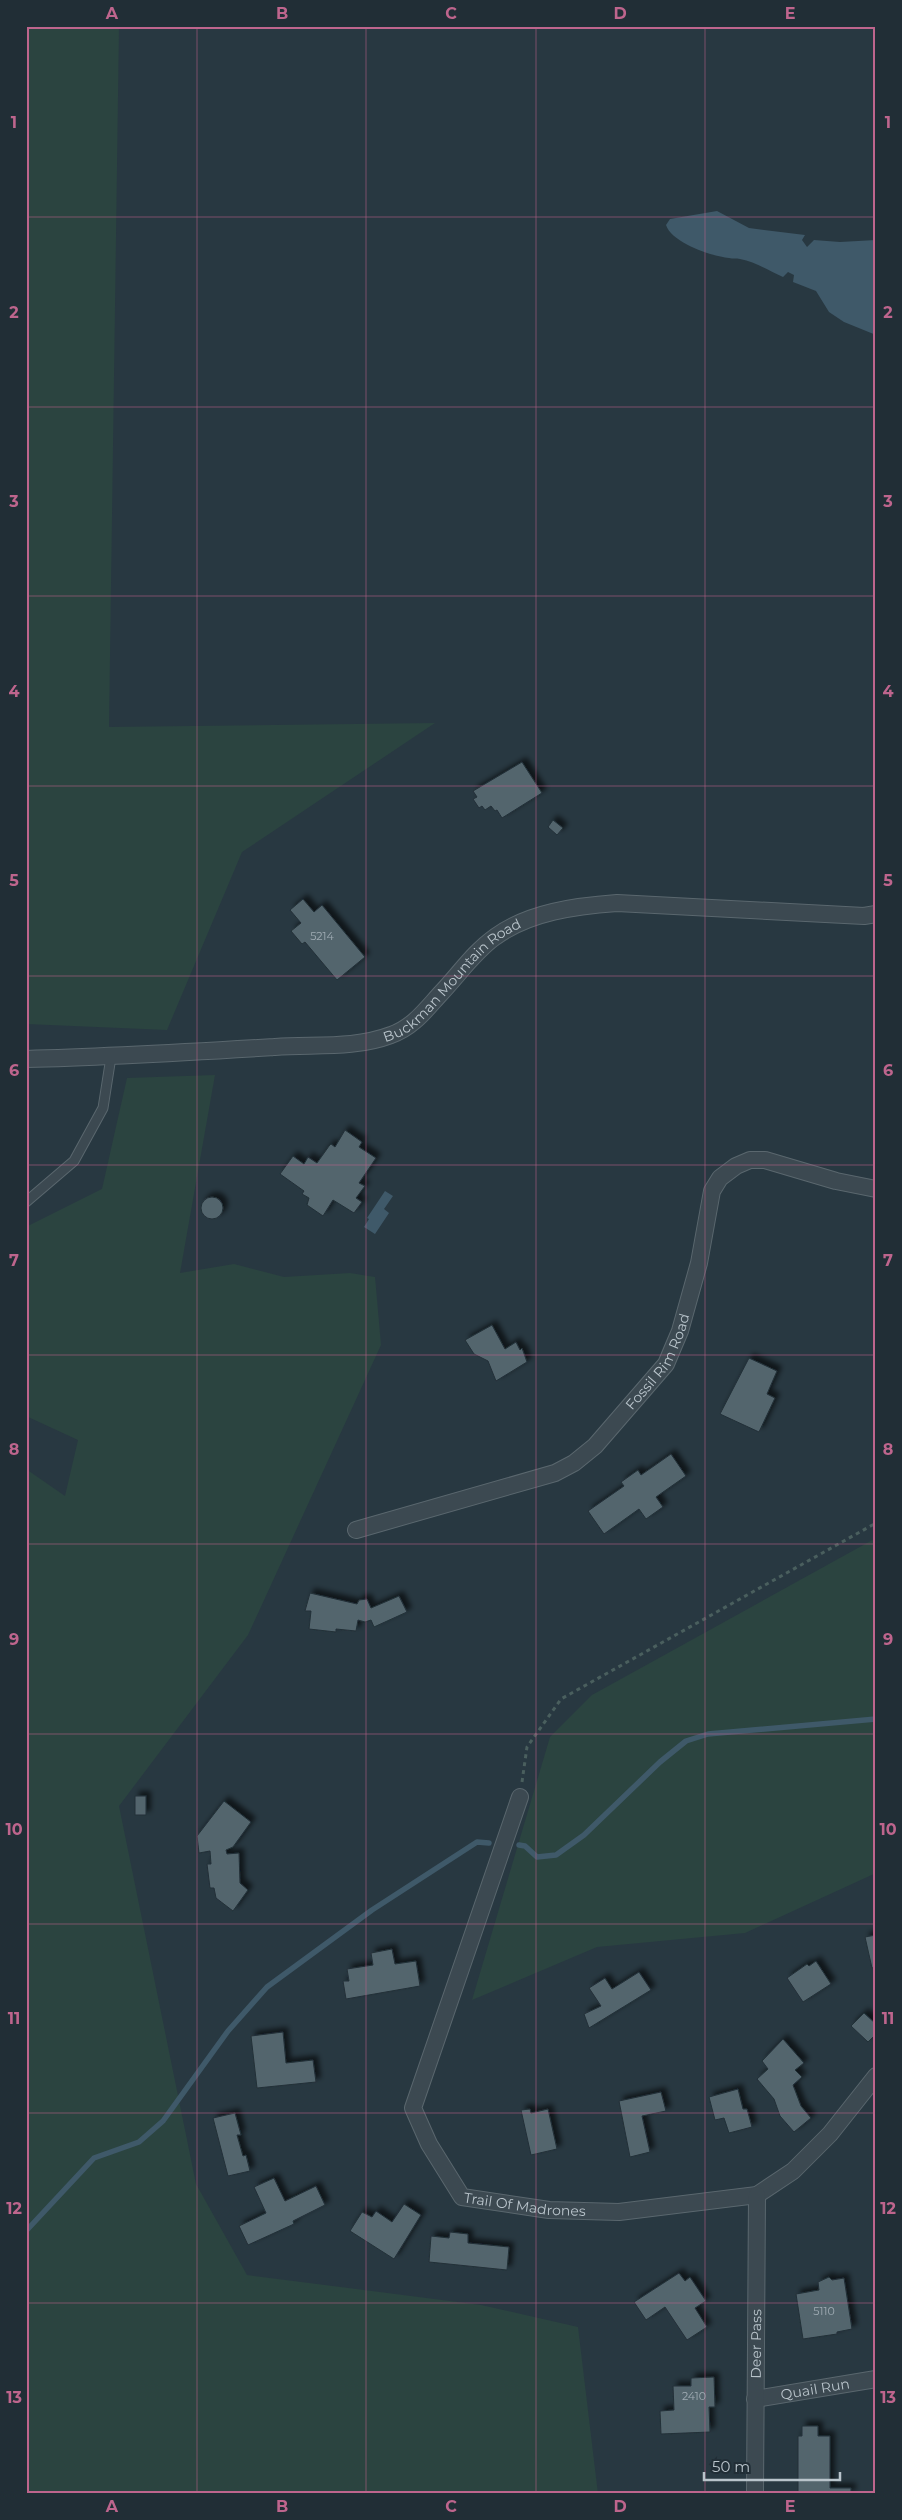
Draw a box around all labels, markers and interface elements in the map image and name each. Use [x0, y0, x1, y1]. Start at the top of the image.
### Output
text: A [105, 4, 119, 23]
text: B [276, 4, 288, 23]
text: C [445, 4, 457, 23]
text: D [613, 4, 627, 23]
text: E [785, 4, 795, 23]
text: 1 [11, 113, 17, 132]
text: 1 [885, 113, 891, 132]
text: 2 [9, 303, 19, 322]
text: 2 [883, 303, 893, 322]
text: 3 [8, 492, 19, 511]
text: 3 [882, 492, 893, 511]
text: 4 [8, 682, 20, 701]
text: 4 [882, 682, 894, 701]
text: 5 [9, 871, 19, 890]
text: 5 [883, 871, 893, 890]
street label: Buckman Mountain Road [381, 915, 524, 1046]
house number: 5214 [310, 929, 335, 943]
text: 6 [9, 1061, 19, 1080]
text: 6 [883, 1061, 893, 1080]
text: 7 [9, 1251, 19, 1270]
text: 7 [883, 1251, 893, 1270]
street label: Fossil Rim Road [621, 1311, 693, 1413]
text: 8 [9, 1440, 19, 1459]
text: 8 [883, 1440, 893, 1459]
text: 9 [9, 1630, 19, 1649]
text: 9 [883, 1630, 893, 1649]
text: 10 [5, 1820, 23, 1839]
text: 10 [879, 1820, 897, 1839]
text: 11 [8, 2009, 20, 2028]
text: 11 [882, 2009, 894, 2028]
street label: Trail Of Madrones [463, 2188, 586, 2220]
text: 12 [6, 2199, 22, 2218]
text: 12 [880, 2199, 896, 2218]
house number: 5110 [813, 2304, 835, 2318]
street label: Deer Pass [747, 2309, 765, 2379]
street label: Quail Run [779, 2374, 851, 2404]
text: 13 [6, 2388, 22, 2407]
text: 13 [880, 2388, 896, 2407]
house number: 2410 [682, 2389, 706, 2403]
scale bar [704, 2450, 841, 2482]
text: 50 m [712, 2457, 750, 2476]
text: A [105, 2497, 119, 2516]
text: B [276, 2497, 288, 2516]
text: C [445, 2497, 457, 2516]
text: D [613, 2497, 627, 2516]
text: E [785, 2497, 795, 2516]

